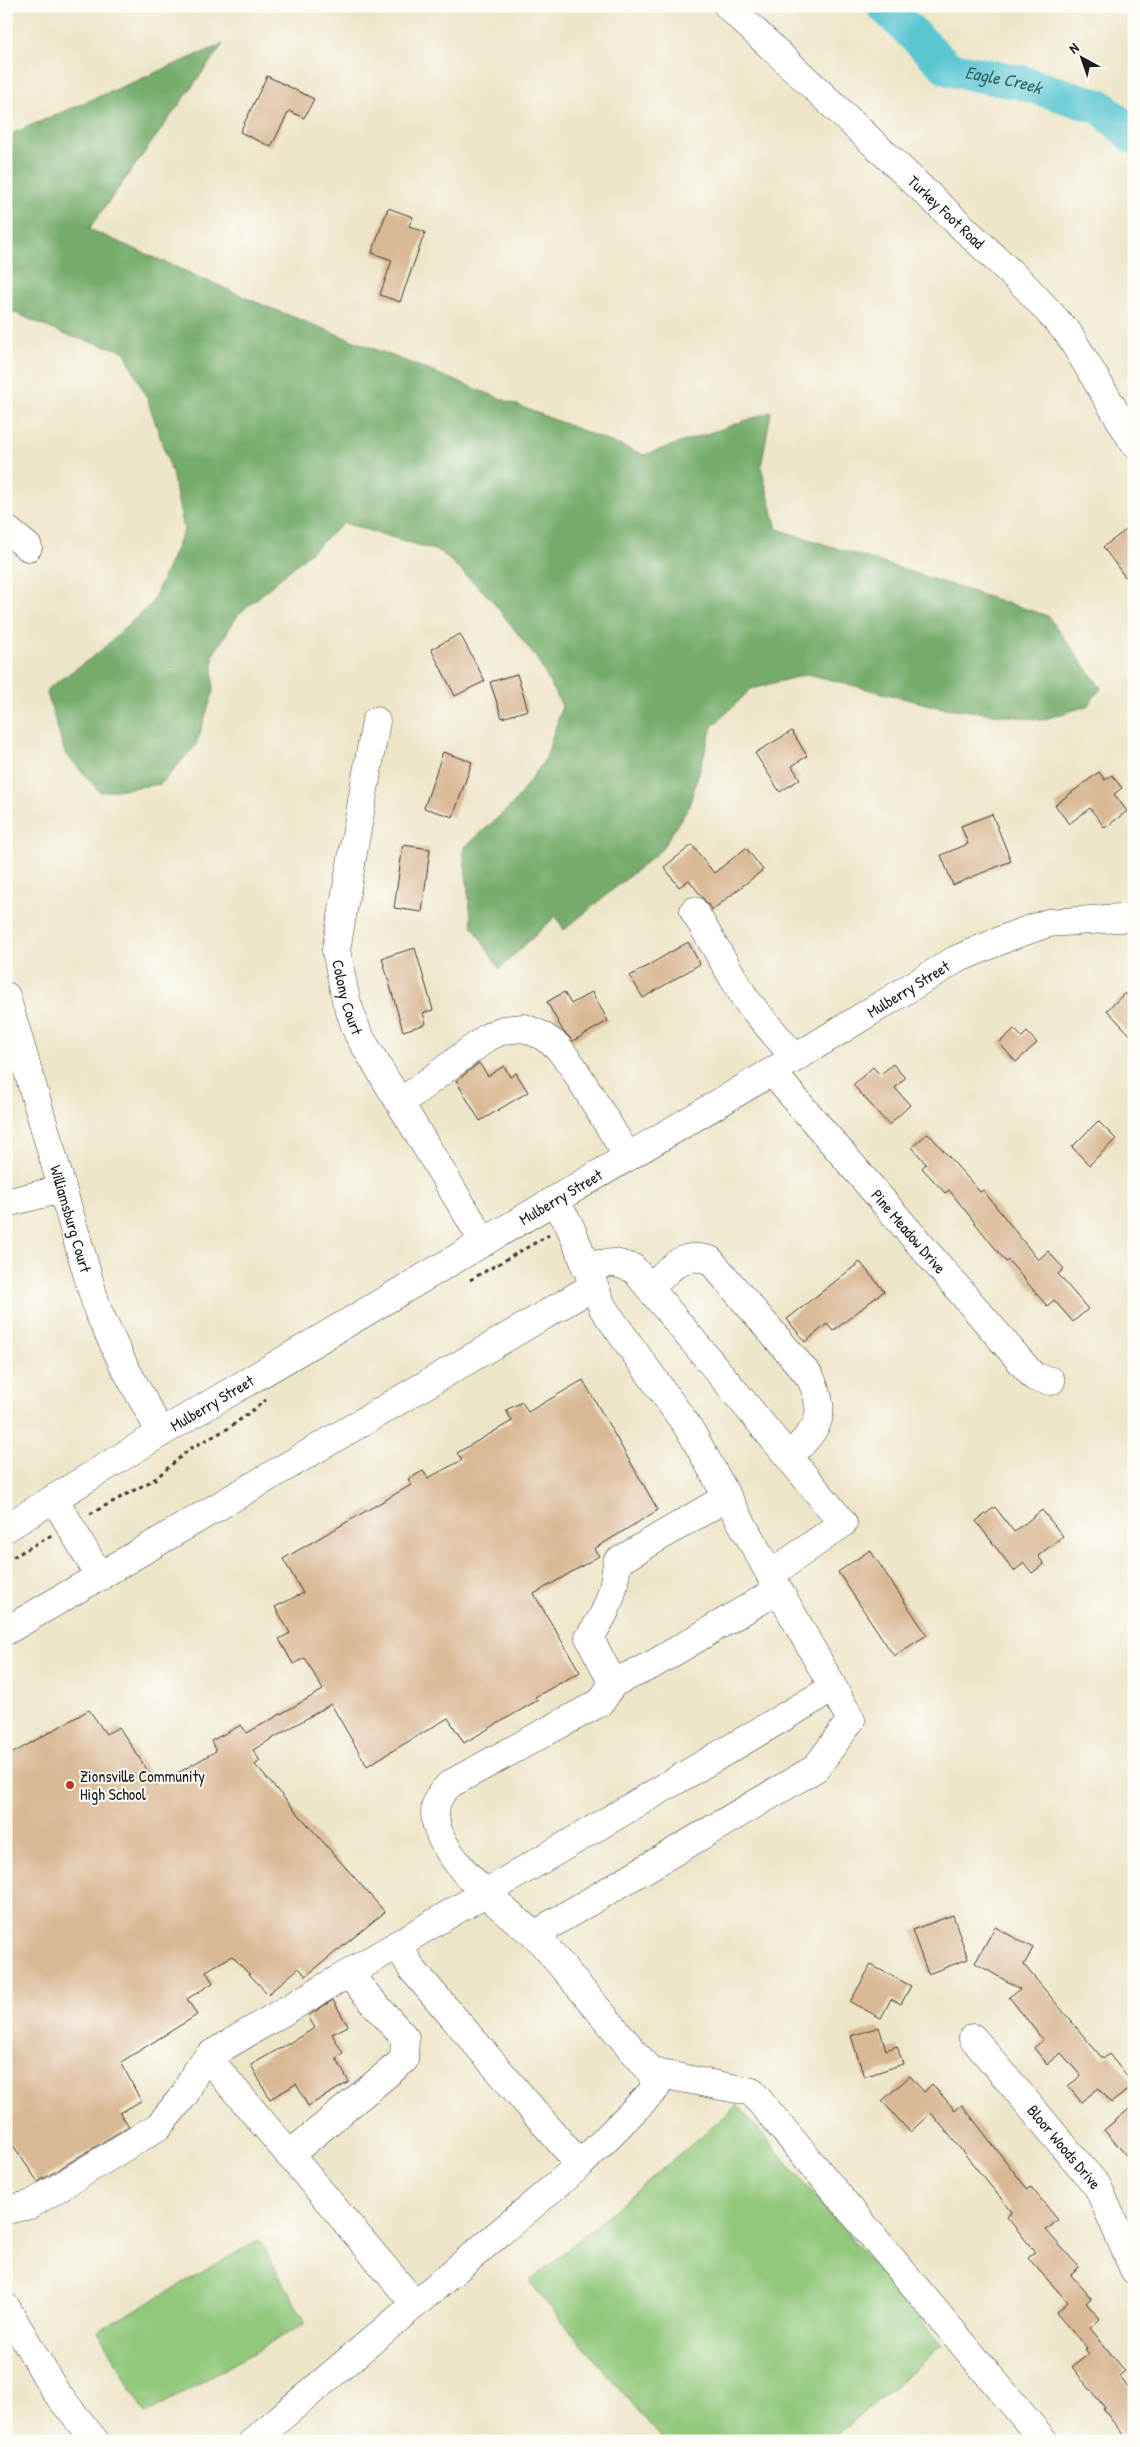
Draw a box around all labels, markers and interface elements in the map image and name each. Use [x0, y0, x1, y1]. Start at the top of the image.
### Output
north arrow [1058, 32, 1108, 82]
text: N [1064, 38, 1083, 57]
water label: Eagle Creek [963, 59, 1046, 101]
street label: Turkey Foot Road [903, 170, 989, 253]
street label: Mulberry Street [863, 955, 954, 1022]
street label: Colony Court [327, 958, 369, 1038]
street label: Williamsburg Court [45, 1163, 97, 1275]
street label: Mulberry Street [515, 1163, 607, 1230]
street label: Pine Meadow Drive [866, 1184, 952, 1279]
street label: Mulberry Street [166, 1369, 258, 1436]
place label: Zionsville Community High School [80, 1765, 205, 1805]
marker: Zionsville Community High School [64, 1779, 76, 1791]
street label: Bloor Woods Drive [1022, 2100, 1107, 2194]

